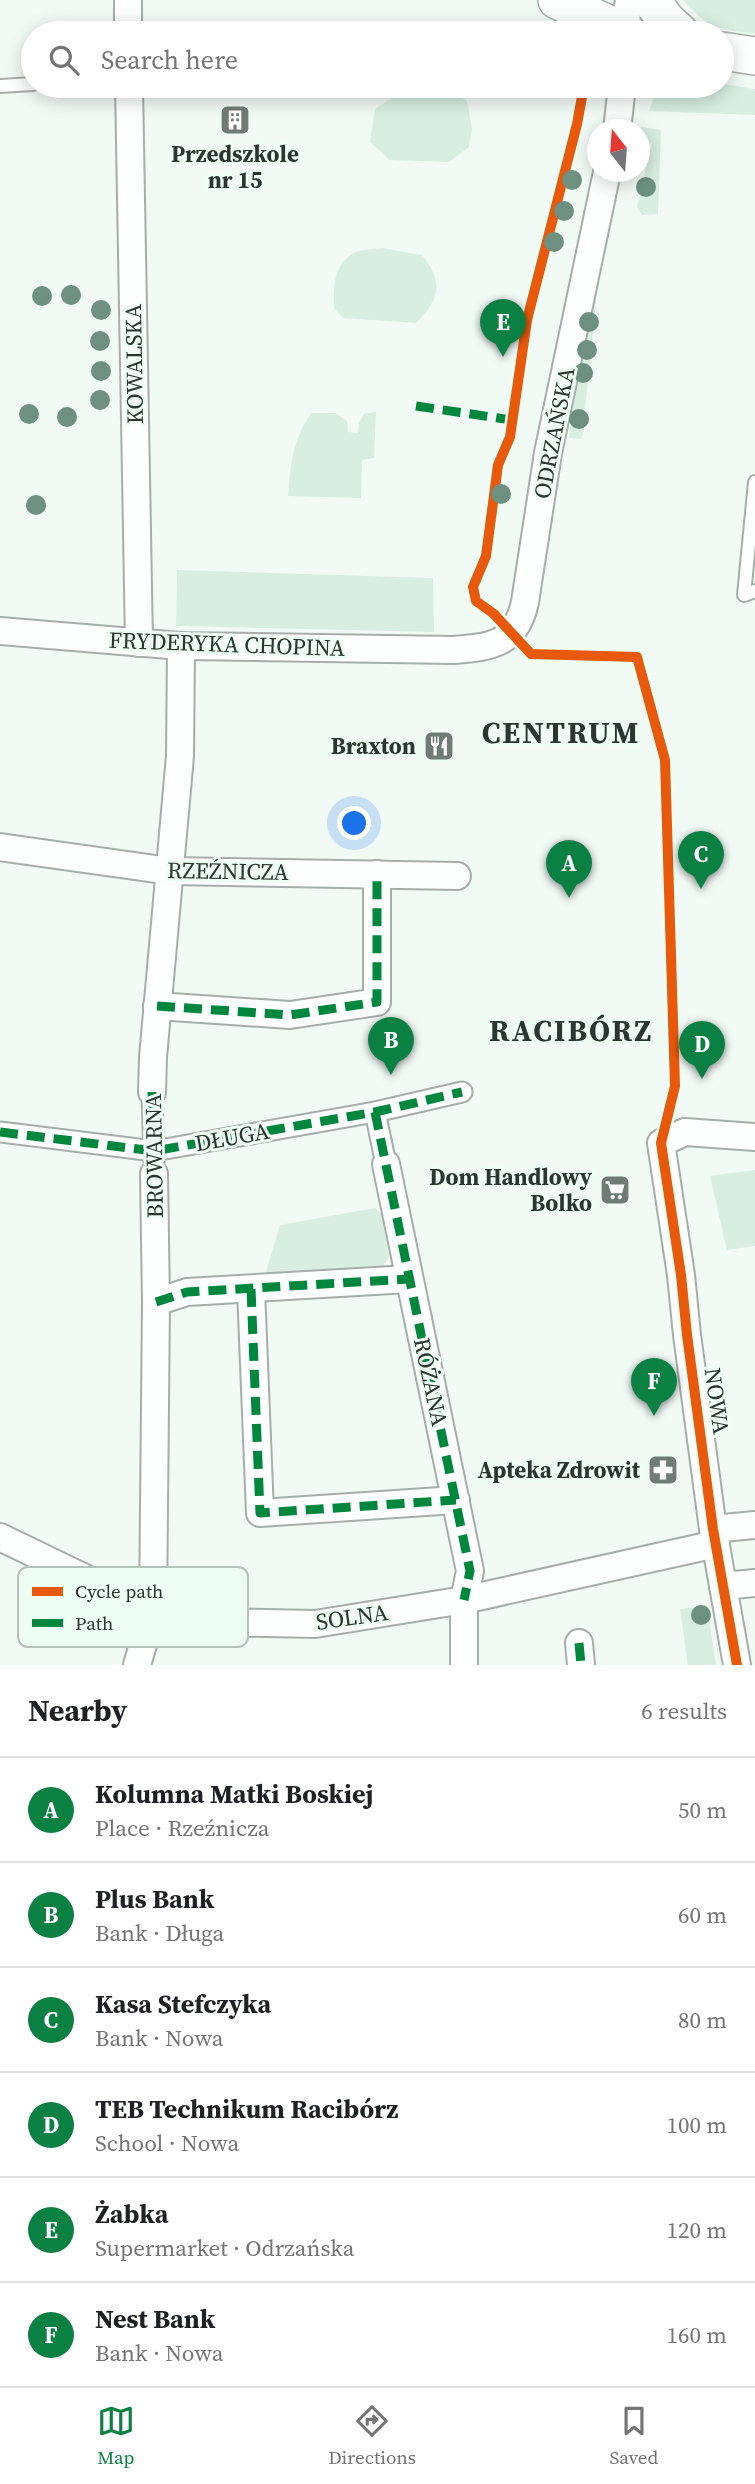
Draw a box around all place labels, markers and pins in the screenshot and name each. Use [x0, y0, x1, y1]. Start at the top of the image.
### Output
building icon: Przedszkole nr 15 [218, 103, 252, 137]
place label: Przedszkole nr 15 [171, 138, 299, 196]
pin: E [480, 299, 526, 357]
restaurant icon: Braxton [422, 729, 456, 763]
place label: Braxton [331, 730, 416, 762]
pin: C [678, 831, 724, 889]
pin: A [546, 840, 592, 898]
pin: B [368, 1017, 414, 1075]
pin: D [679, 1021, 725, 1079]
place label: Dom Handlowy Bolko [429, 1161, 593, 1219]
supermarket icon: Dom Handlowy Bolko [598, 1173, 632, 1207]
pin: F [631, 1358, 677, 1416]
pharmacy icon: Apteka Zdrowit [646, 1453, 680, 1487]
place label: Apteka Zdrowit [477, 1454, 641, 1486]

